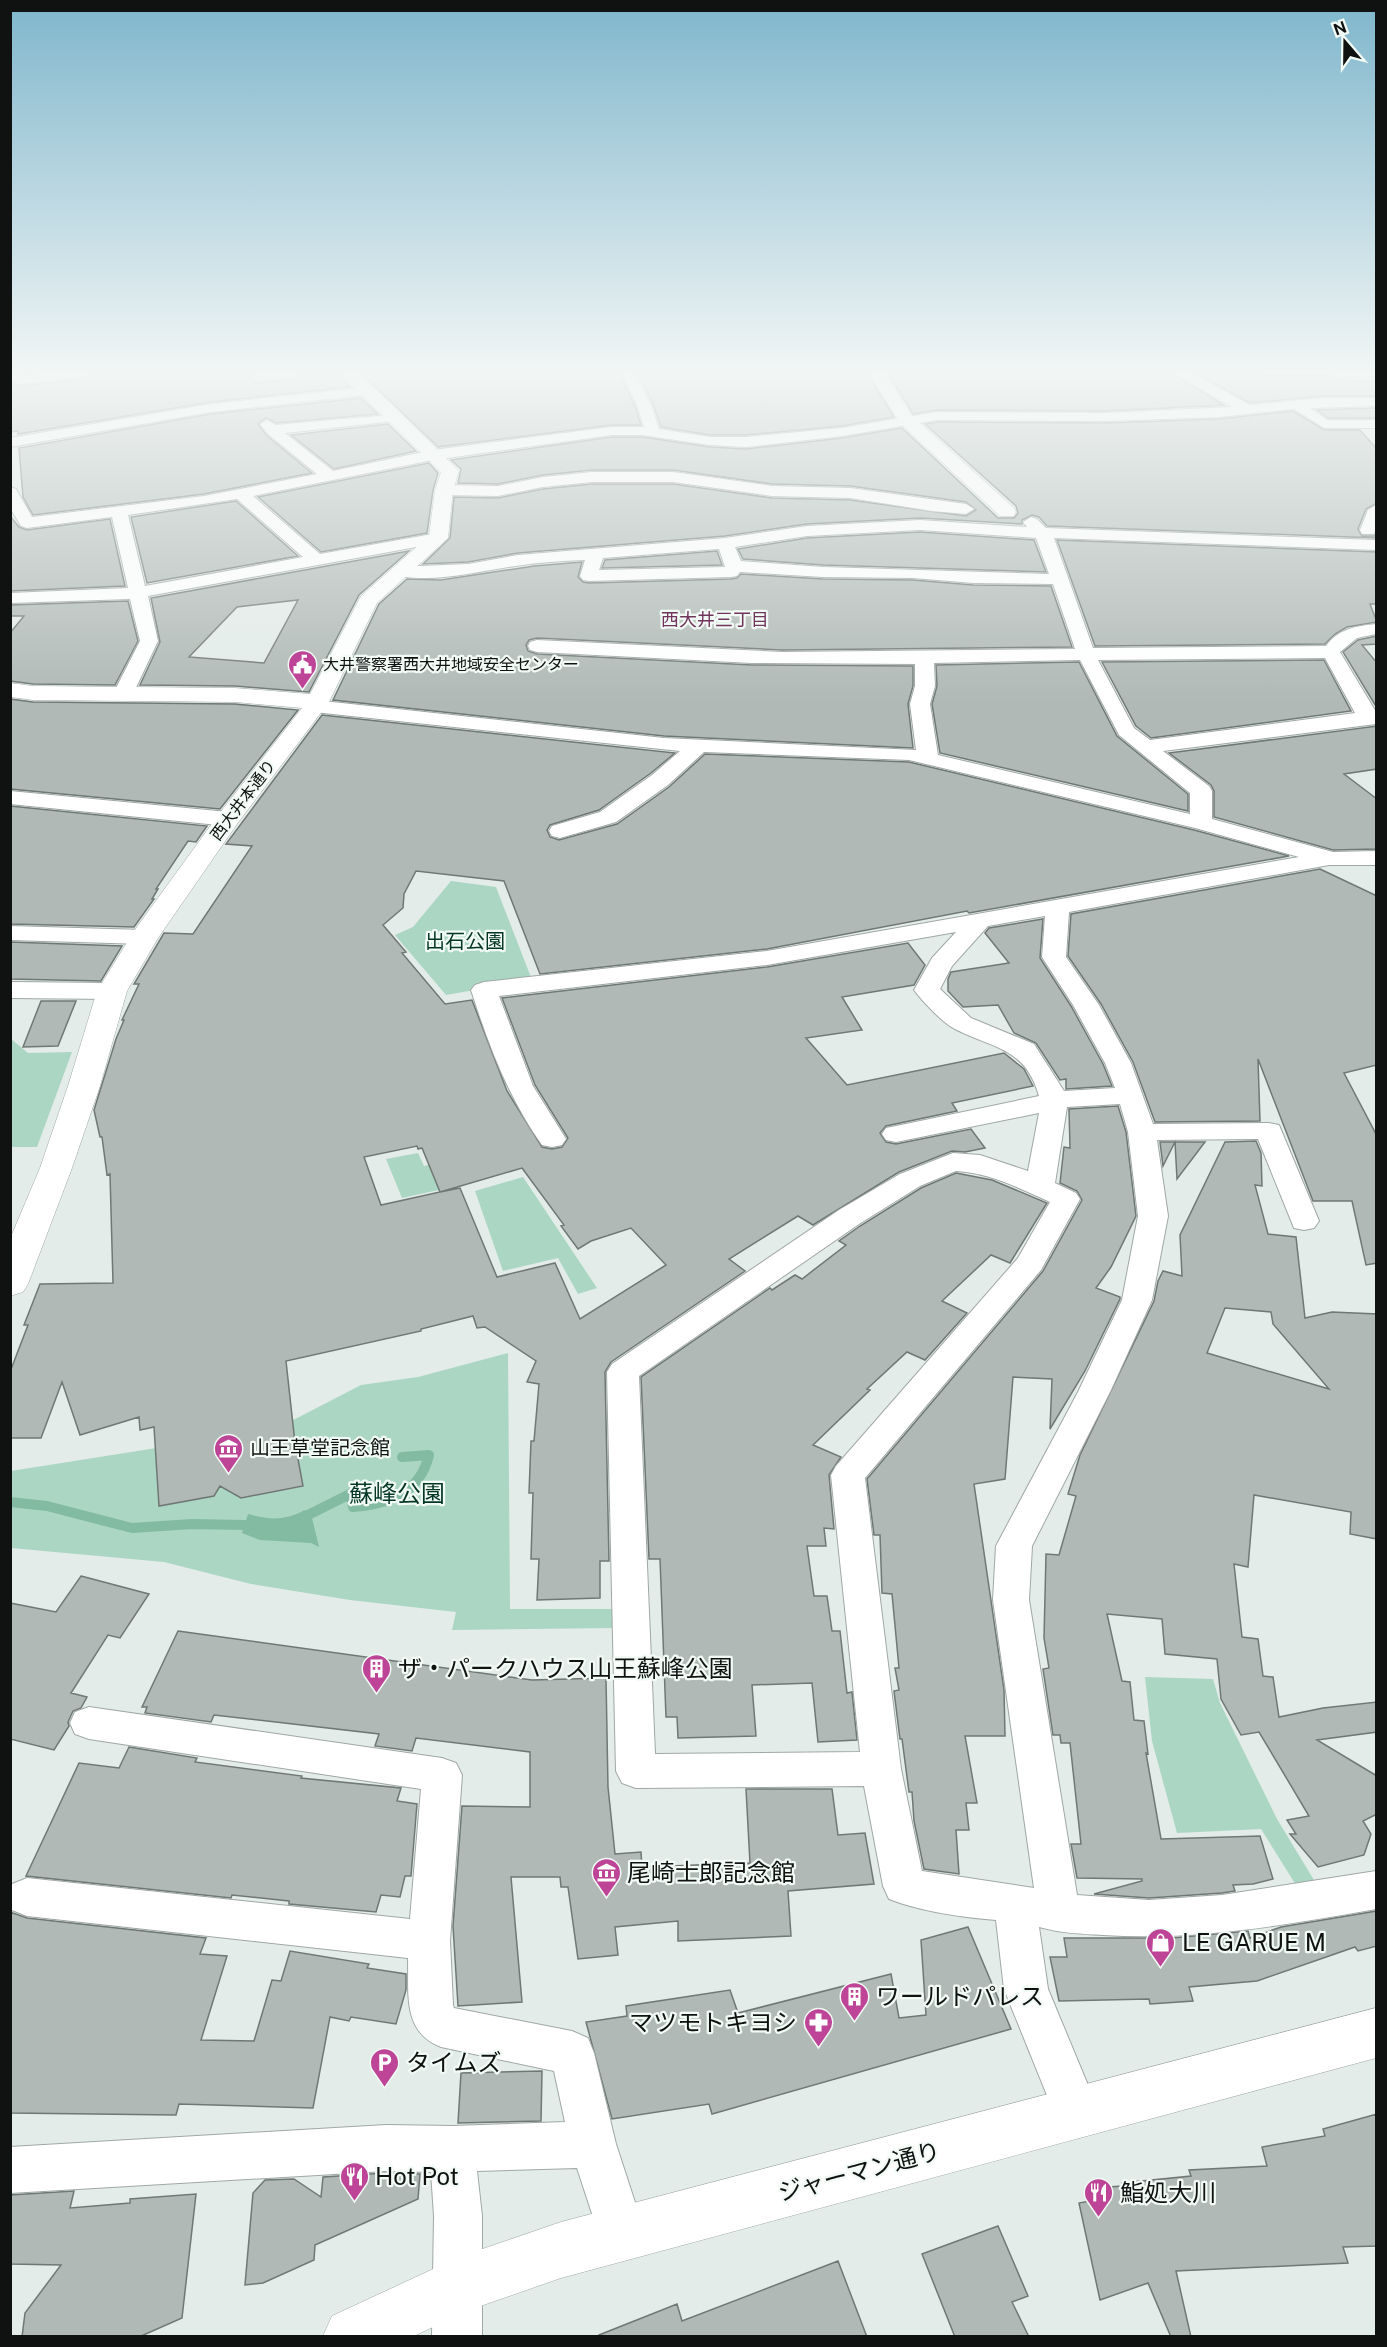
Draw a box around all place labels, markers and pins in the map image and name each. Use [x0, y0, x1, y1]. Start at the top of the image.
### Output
public building icon: 大井警察署西大井地域安全センター [286, 648, 318, 690]
place label: 大井警察署西大井地域安全センター [323, 655, 579, 674]
museum icon: 山王草堂記念館 [213, 1432, 245, 1474]
place label: 山王草堂記念館 [250, 1436, 390, 1460]
building icon: ザ・パークハウス山王蘇峰公園 [361, 1652, 393, 1694]
place label: ザ・パークハウス山王蘇峰公園 [398, 1654, 733, 1682]
museum icon: 尾崎士郎記念館 [590, 1856, 622, 1898]
place label: 尾崎士郎記念館 [627, 1858, 795, 1886]
shop icon: LE GARUE M [1145, 1926, 1177, 1968]
place label: LE GARUE M [1182, 1928, 1326, 1956]
building icon: ワールドパレス [839, 1980, 871, 2022]
place label: ワールドパレス [876, 1982, 1044, 2010]
pharmacy icon: マツモトキヨシ [802, 2006, 834, 2048]
place label: マツモトキヨシ [629, 2008, 797, 2036]
parking icon: タイムズ [369, 2046, 401, 2088]
place label: タイムズ [406, 2048, 502, 2076]
restaurant icon: Hot Pot [338, 2160, 370, 2202]
place label: Hot Pot [375, 2162, 459, 2190]
restaurant icon: 鮨処大川 [1083, 2176, 1115, 2218]
place label: 鮨処大川 [1120, 2178, 1216, 2206]

